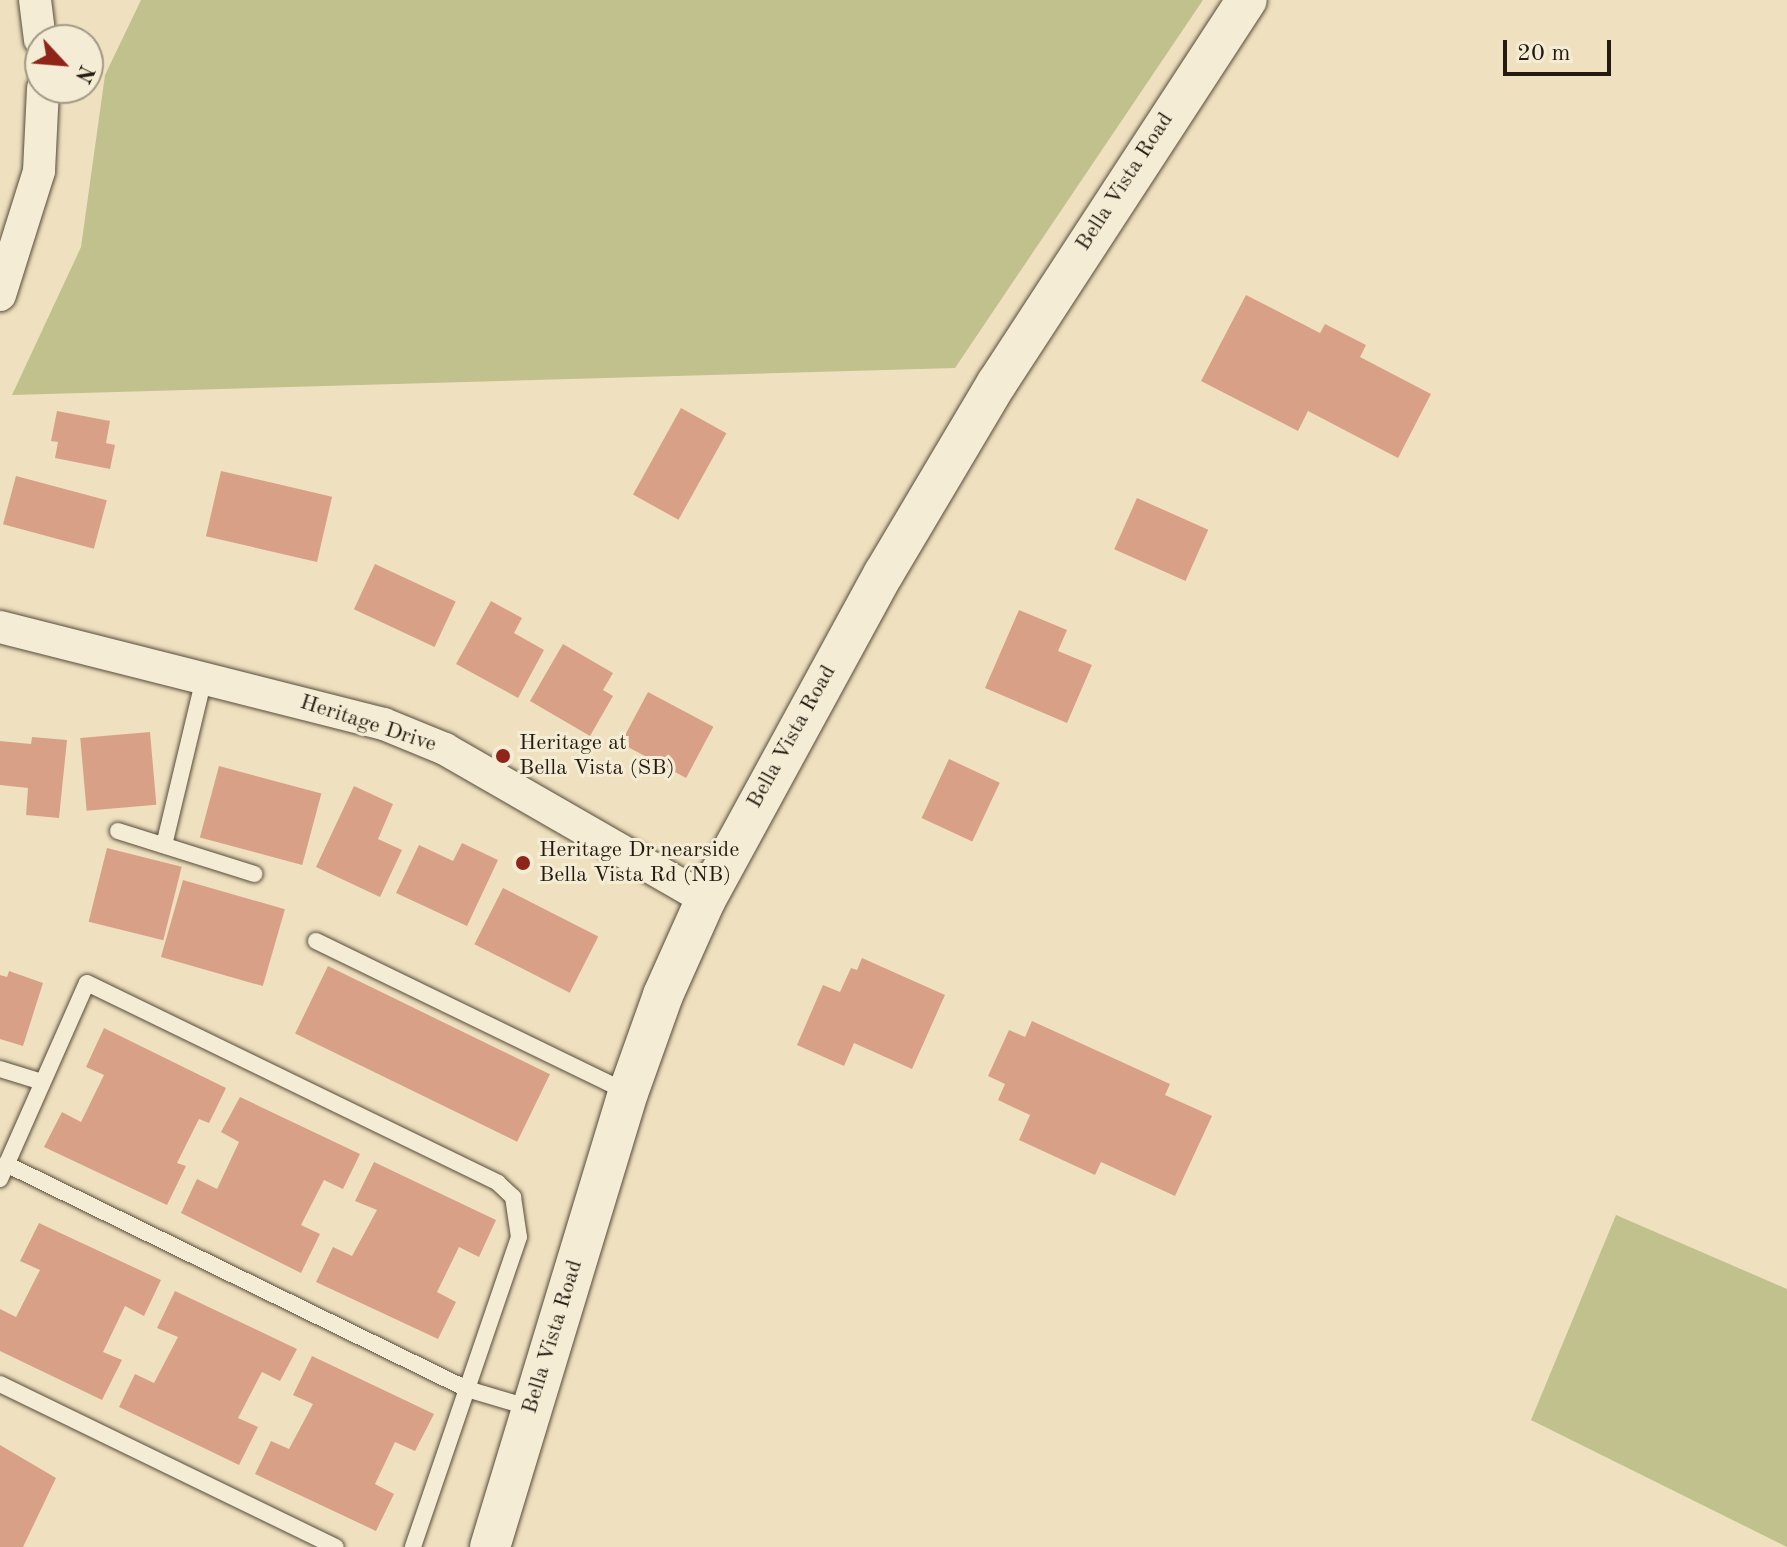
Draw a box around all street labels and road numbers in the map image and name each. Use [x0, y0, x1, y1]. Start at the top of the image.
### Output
street label: Bella Vista Road [1071, 108, 1179, 256]
street label: Bella Vista Road [742, 661, 842, 813]
street label: Heritage Drive [296, 690, 440, 758]
street label: Bella Vista Road [517, 1257, 589, 1417]

